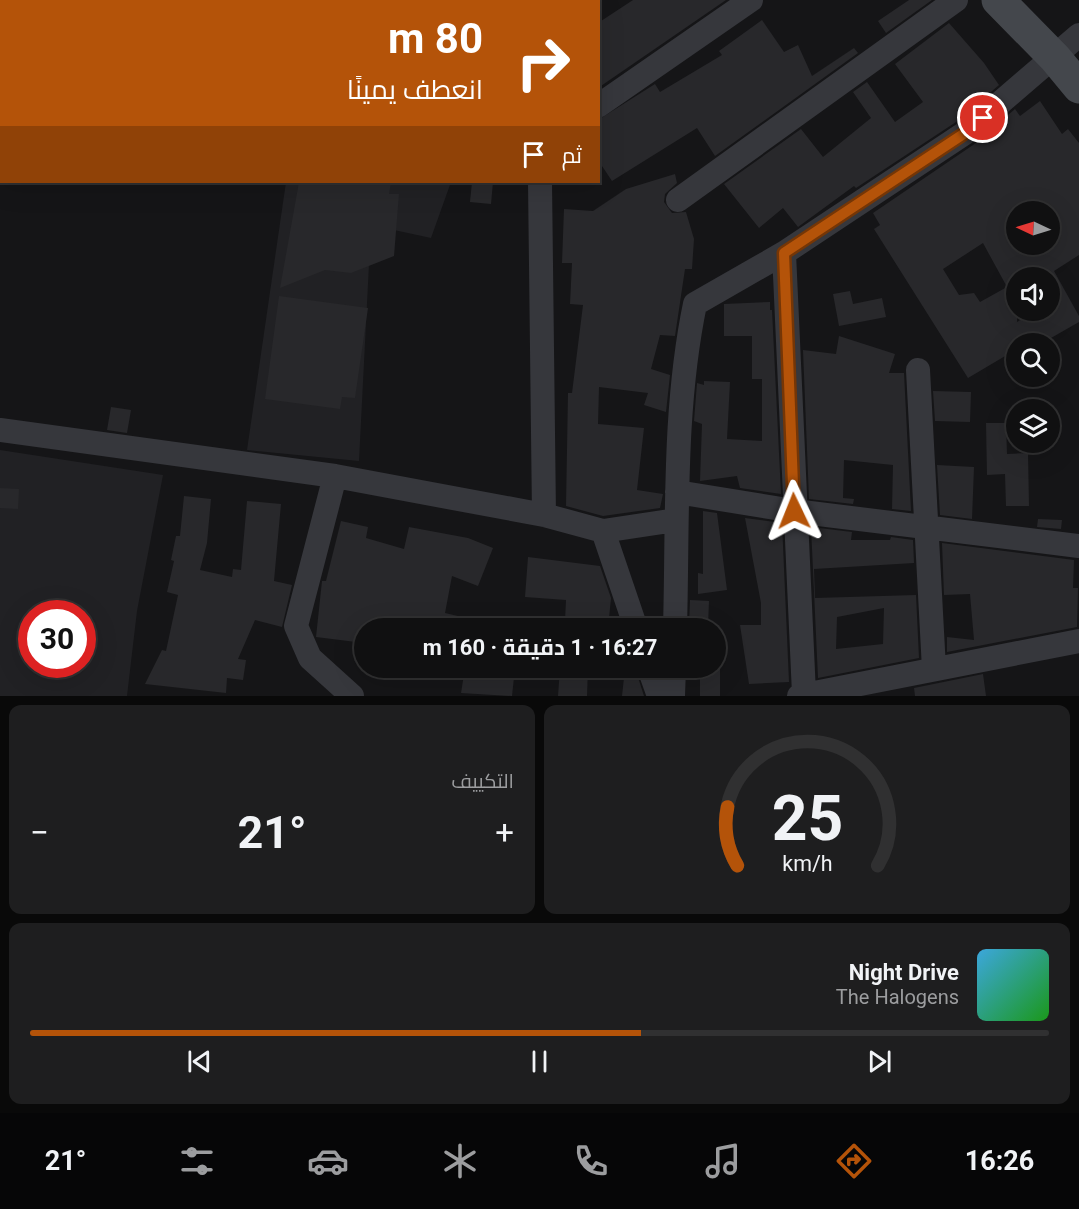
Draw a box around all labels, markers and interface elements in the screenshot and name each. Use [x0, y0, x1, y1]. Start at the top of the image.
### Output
text: 80 m [388, 14, 483, 63]
icon: right [504, 24, 582, 102]
text: انعطف يمينًا [347, 74, 483, 106]
pin [957, 92, 1008, 143]
icon: arrive [966, 101, 999, 134]
icon: arrive [517, 138, 550, 171]
text: ثم [562, 143, 582, 168]
north arrow [1006, 201, 1060, 255]
map controls [1006, 201, 1060, 453]
button: sound [1006, 267, 1060, 321]
button: search [1006, 333, 1060, 387]
button: layers [1006, 399, 1060, 453]
position arrow [762, 479, 826, 543]
speed limit sign: 30 [18, 600, 96, 678]
text: 16:27 · 1 دقيقة · 160 m [423, 635, 657, 660]
text: التكييف [451, 769, 514, 793]
text: 25 [771, 782, 843, 855]
text: 21° [237, 806, 307, 859]
text: − [30, 813, 49, 852]
text: + [495, 813, 514, 852]
text: km/h [782, 852, 832, 877]
text: Night Drive [849, 960, 959, 985]
text: The Halogens [836, 985, 959, 1009]
icon: previous [183, 1045, 216, 1078]
icon: pause [523, 1045, 556, 1078]
icon: next [863, 1045, 896, 1078]
icon: filters [176, 1140, 218, 1182]
icon: car [307, 1140, 349, 1182]
icon: climate [439, 1140, 481, 1182]
icon: phone [570, 1140, 612, 1182]
icon: music [702, 1140, 744, 1182]
icon: directions [833, 1140, 875, 1182]
text: 21° [45, 1145, 86, 1177]
text: 16:26 [965, 1145, 1034, 1177]

